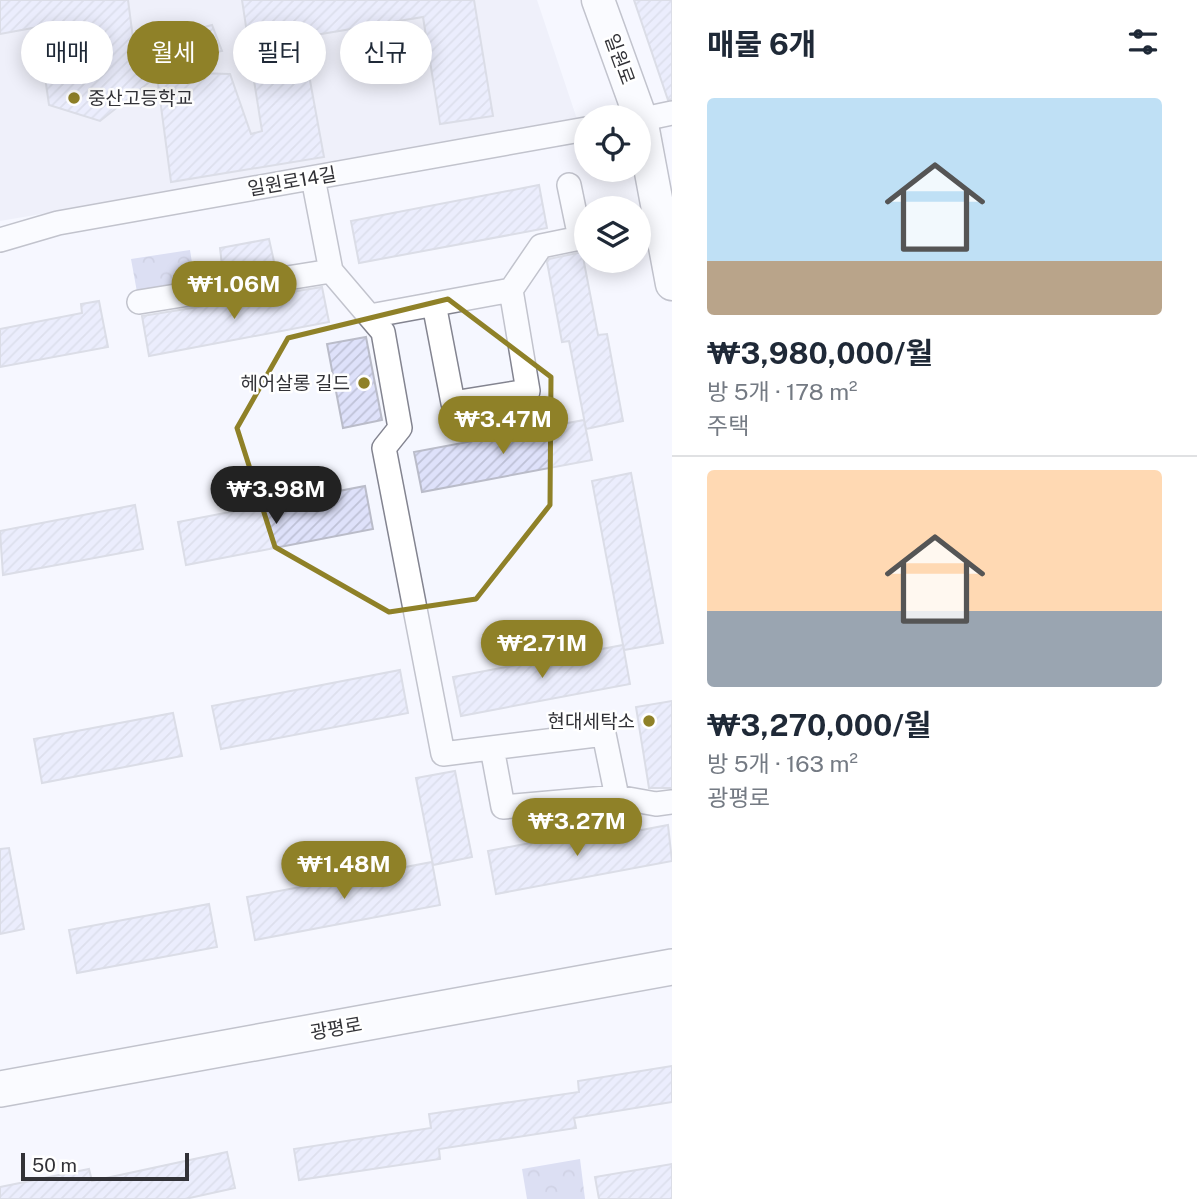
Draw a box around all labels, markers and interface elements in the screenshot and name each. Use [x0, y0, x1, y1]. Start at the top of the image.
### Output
chip: 매매 [21, 21, 113, 84]
chip: 월세 [127, 21, 219, 84]
chip: 필터 [233, 21, 326, 84]
chip: 신규 [340, 21, 432, 84]
icon: filters [1124, 23, 1162, 61]
text: 매물 6개 [707, 26, 816, 62]
street label: 일원로 [601, 31, 639, 87]
place label: 중산고등학교 [88, 87, 193, 109]
marker: 중산고등학교 [66, 90, 82, 106]
map controls [574, 105, 651, 273]
button: locate [574, 105, 651, 182]
icon: home [872, 144, 998, 270]
street label: 일원로14길 [246, 162, 338, 200]
button: layers [574, 196, 651, 273]
pin: ₩1.06M [177, 262, 291, 321]
text: ₩1.06M [188, 270, 280, 297]
text: ₩3,980,000/월 [707, 335, 933, 371]
place label: 헤어살롱 길드 [241, 372, 350, 394]
marker: 헤어살롱 길드 [356, 375, 372, 391]
text: 방 5개 · 178 m² [707, 378, 857, 405]
pin: ₩3.47M [446, 396, 560, 456]
text: ₩3.47M [454, 405, 552, 432]
text: 주택 [707, 412, 749, 439]
pin: ₩3.98M [219, 466, 333, 526]
text: ₩3.98M [227, 475, 325, 502]
icon: home [872, 516, 998, 642]
pin: ₩2.71M [485, 620, 599, 680]
text: ₩2.71M [497, 629, 587, 656]
text: ₩3,270,000/월 [707, 707, 931, 743]
place label: 현대세탁소 [548, 710, 635, 732]
marker: 현대세탁소 [641, 713, 657, 729]
text: 방 5개 · 163 m² [707, 750, 858, 777]
text: 광평로 [707, 784, 770, 811]
pin: ₩3.27M [520, 798, 634, 858]
text: ₩3.27M [528, 807, 626, 834]
pin: ₩1.48M [287, 842, 401, 901]
text: ₩1.48M [297, 850, 391, 877]
street label: 광평로 [308, 1013, 364, 1043]
scale bar [21, 1150, 189, 1182]
text: 50 m [32, 1154, 77, 1176]

